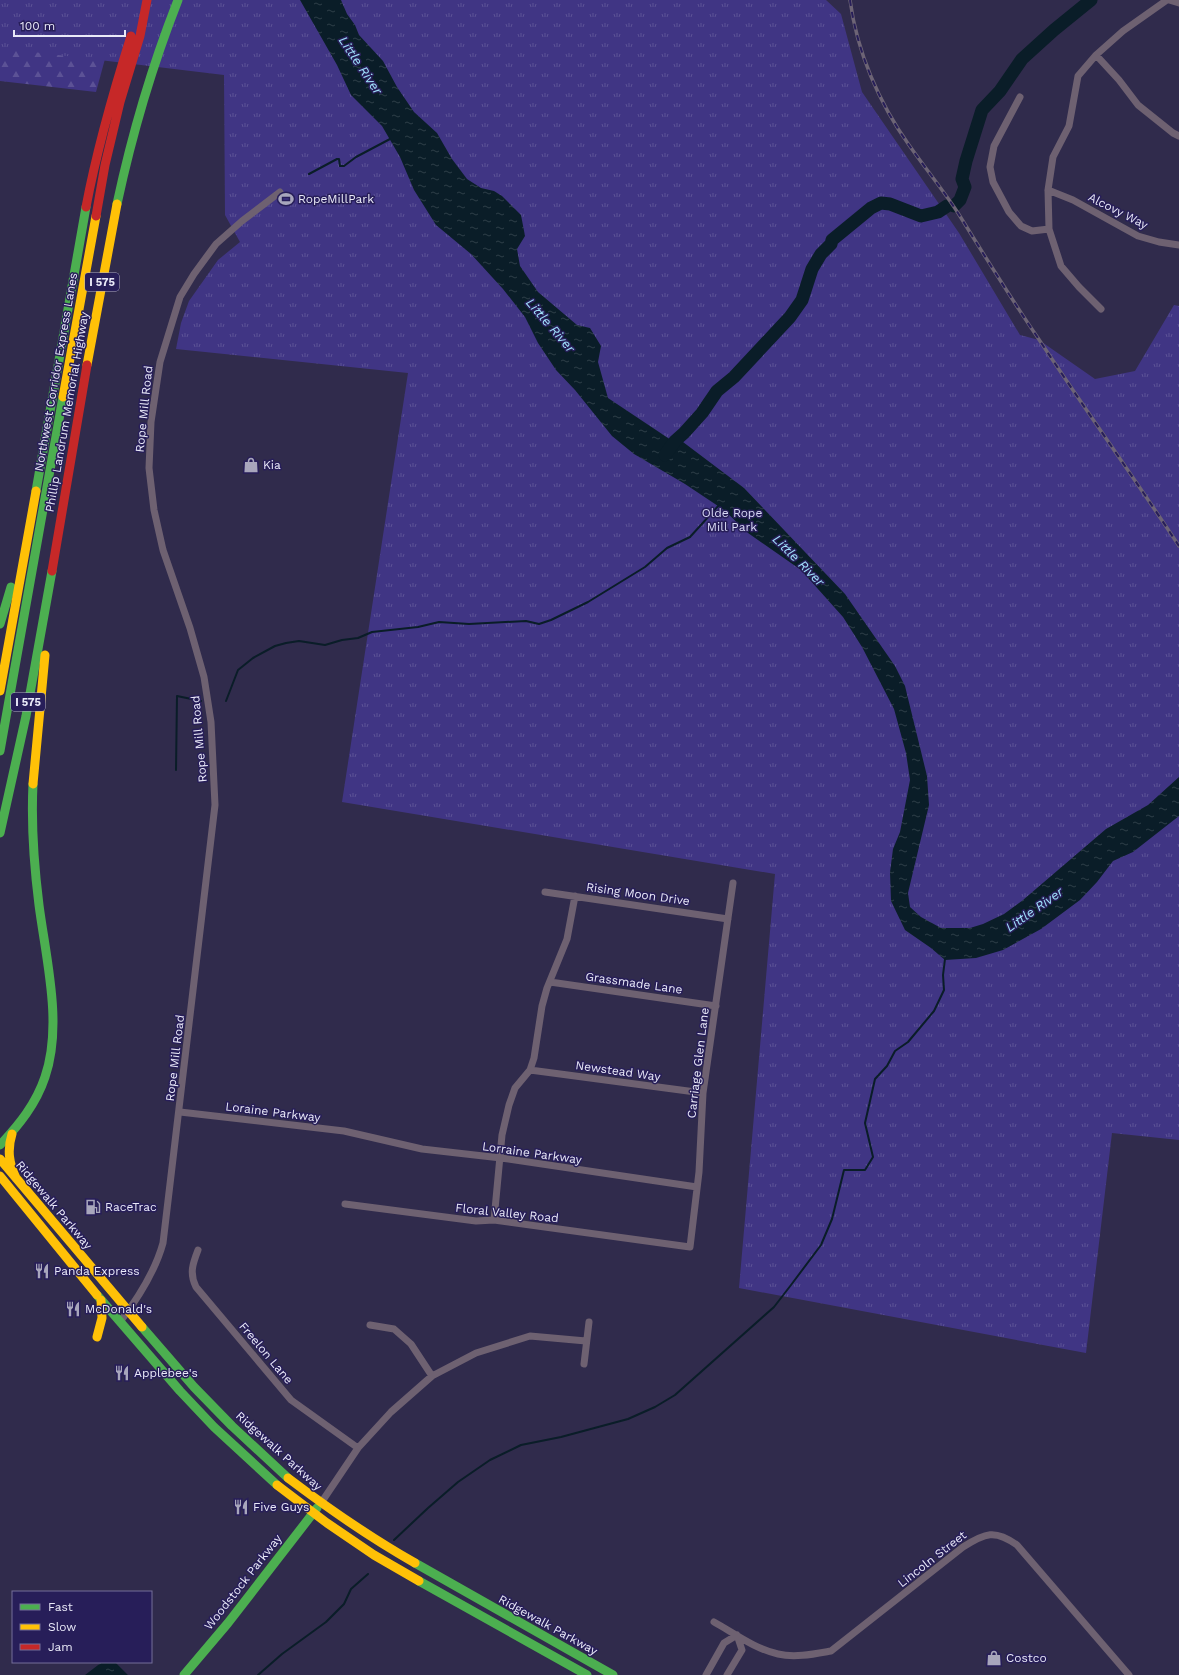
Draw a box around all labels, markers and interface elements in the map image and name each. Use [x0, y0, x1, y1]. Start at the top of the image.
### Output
scale bar [14, 12, 125, 38]
text: 100 m [20, 19, 55, 33]
water label: Little River [336, 33, 386, 98]
sports icon: RopeMillPark [277, 190, 295, 208]
street label: Alcovy Way [1086, 190, 1151, 232]
place label: RopeMillPark [298, 192, 374, 206]
street label: Northwest Corridor Express Lanes [32, 272, 80, 472]
road number: I 575 [85, 273, 119, 291]
water label: Little River [523, 295, 579, 356]
street label: Phillip Landrum Memorial Highway [42, 310, 92, 513]
street label: Rope Mill Road [132, 365, 156, 453]
shop icon: Kia [242, 456, 260, 474]
place label: Kia [263, 458, 281, 472]
park label: Olde Rope Mill Park [702, 506, 762, 534]
water label: Little River [770, 531, 828, 590]
road number: I 575 [11, 693, 45, 711]
street label: Rope Mill Road [188, 695, 210, 783]
street label: Rising Moon Drive [585, 880, 691, 908]
water label: Little River [1003, 884, 1067, 935]
street label: Grassmade Lane [585, 969, 684, 997]
street label: Carriage Glen Lane [684, 1007, 712, 1119]
street label: Rope Mill Road [163, 1014, 187, 1102]
street label: Newstead Way [575, 1058, 662, 1084]
street label: Loraine Parkway [225, 1099, 322, 1125]
street label: Lorraine Parkway [481, 1139, 584, 1167]
street label: Ridgewalk Parkway [13, 1158, 96, 1253]
fuel station icon: RaceTrac [84, 1198, 102, 1216]
place label: RaceTrac [105, 1200, 157, 1214]
street label: Floral Valley Road [455, 1201, 559, 1225]
restaurant icon: Panda Express [33, 1262, 51, 1280]
place label: Panda Express [54, 1264, 140, 1278]
restaurant icon: McDonald's [64, 1300, 82, 1318]
place label: McDonald's [85, 1302, 152, 1316]
street label: Freelon Lane [236, 1319, 296, 1387]
restaurant icon: Applebee's [113, 1364, 131, 1382]
place label: Applebee's [134, 1366, 198, 1380]
street label: Ridgewalk Parkway [233, 1409, 326, 1494]
restaurant icon: Five Guys [232, 1498, 250, 1516]
place label: Five Guys [253, 1500, 309, 1514]
street label: Lincoln Street [895, 1528, 969, 1590]
street label: Woodstock Parkway [201, 1531, 285, 1633]
legend [12, 1591, 152, 1663]
street label: Ridgewalk Parkway [496, 1592, 601, 1658]
text: Fast [48, 1600, 73, 1614]
text: Slow [48, 1620, 76, 1634]
text: Jam [48, 1640, 73, 1654]
shop icon: Costco [985, 1649, 1003, 1667]
place label: Costco [1006, 1651, 1047, 1665]

